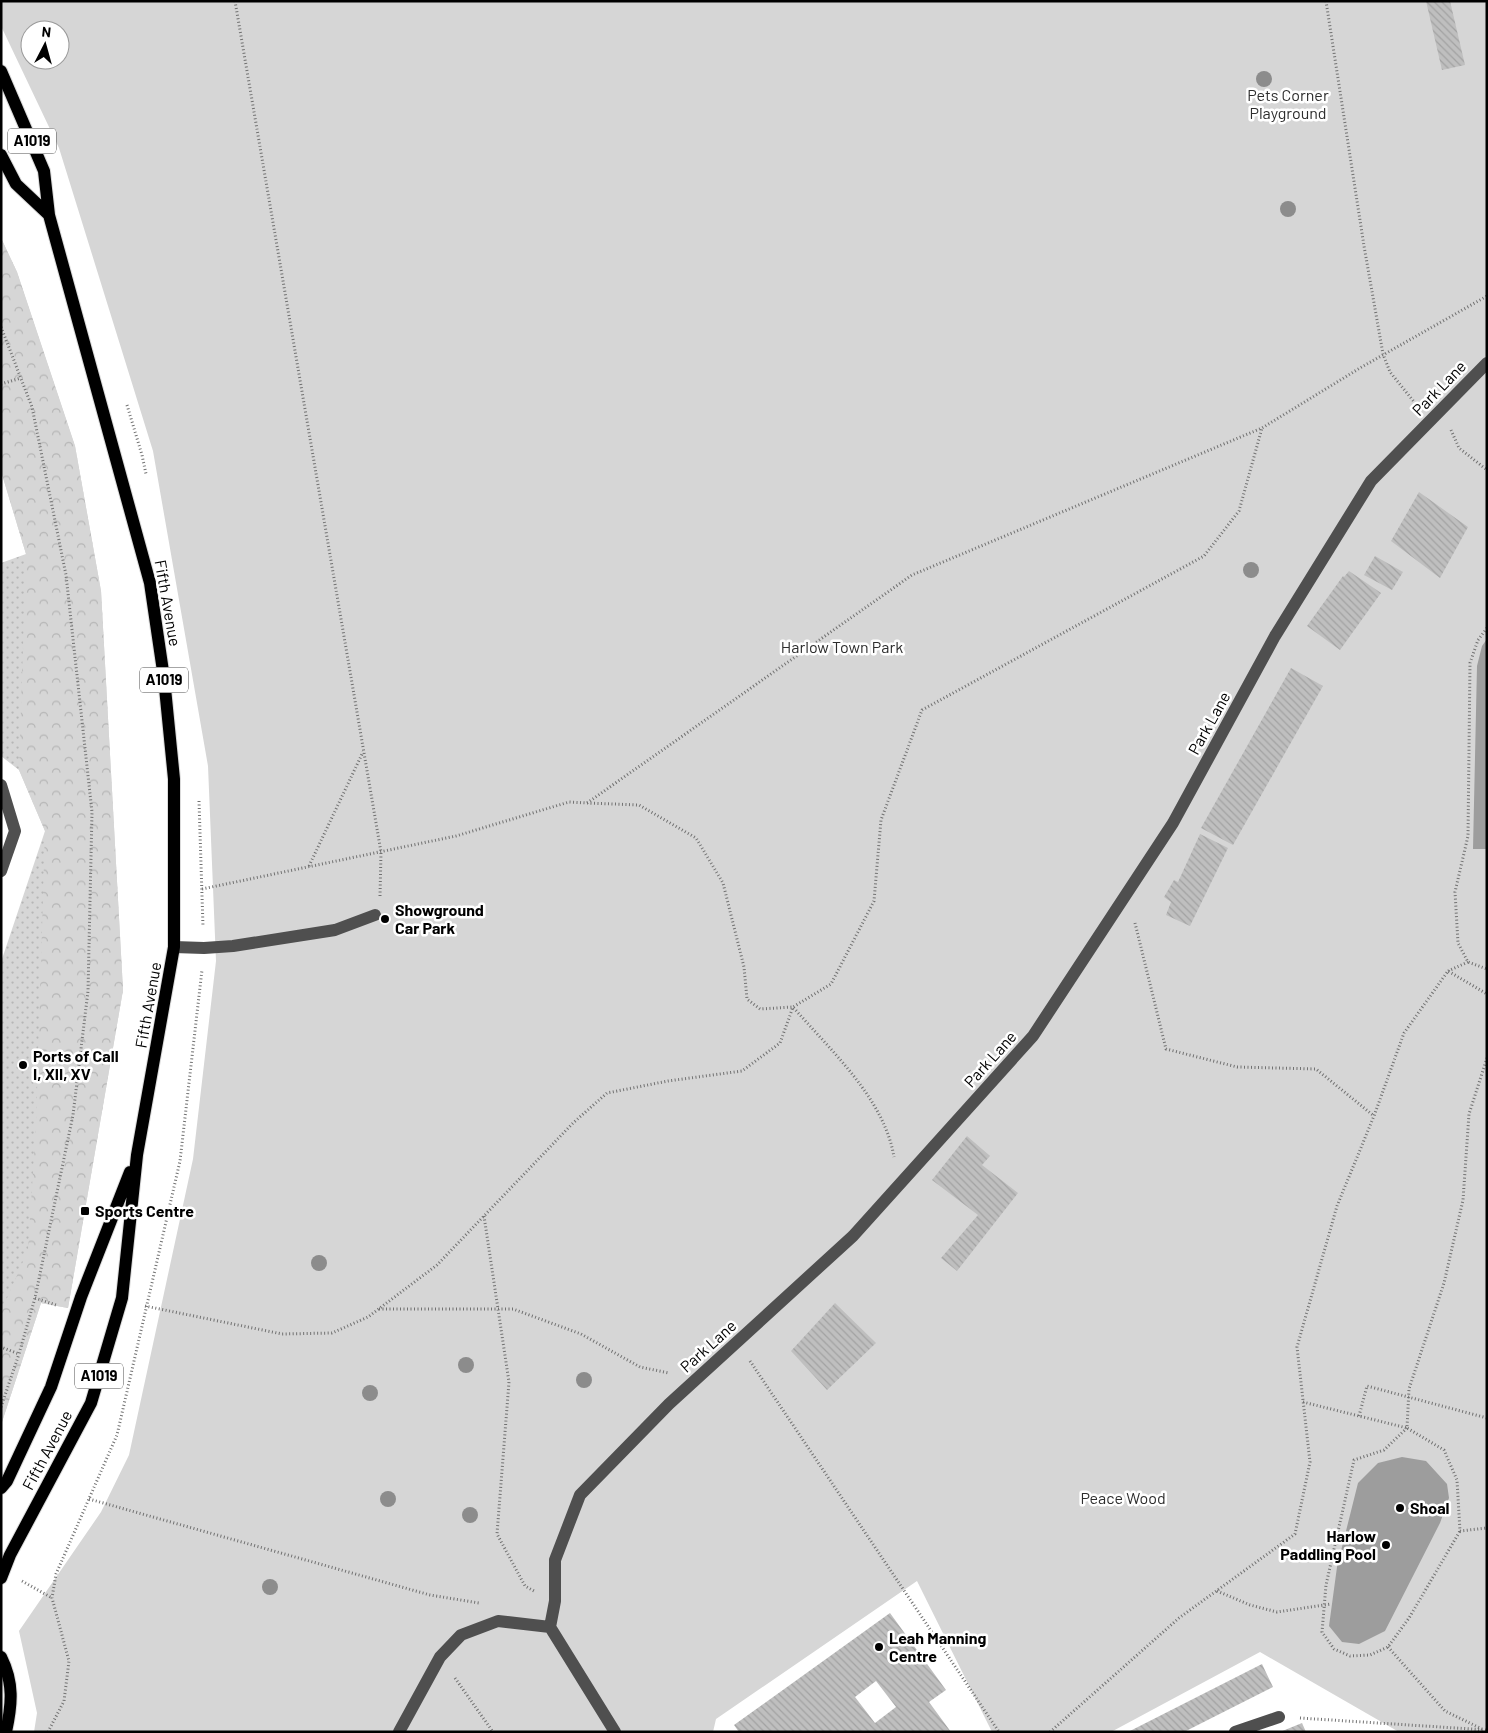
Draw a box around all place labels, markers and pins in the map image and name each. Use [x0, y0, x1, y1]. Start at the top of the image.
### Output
place label: Showground Car Park [395, 900, 484, 937]
marker: Showground Car Park [379, 913, 391, 925]
place label: Ports of Call I, XII, XV [33, 1046, 119, 1083]
marker: Ports of Call I, XII, XV [17, 1059, 29, 1071]
place label: Sports Centre [95, 1201, 194, 1220]
marker: Sports Centre [79, 1205, 91, 1217]
place label: Shoal [1410, 1498, 1450, 1517]
marker: Shoal [1394, 1502, 1406, 1514]
place label: Harlow Paddling Pool [1280, 1526, 1376, 1563]
marker: Harlow Paddling Pool [1380, 1539, 1392, 1551]
place label: Leah Manning Centre [889, 1628, 986, 1665]
marker: Leah Manning Centre [873, 1641, 885, 1653]

